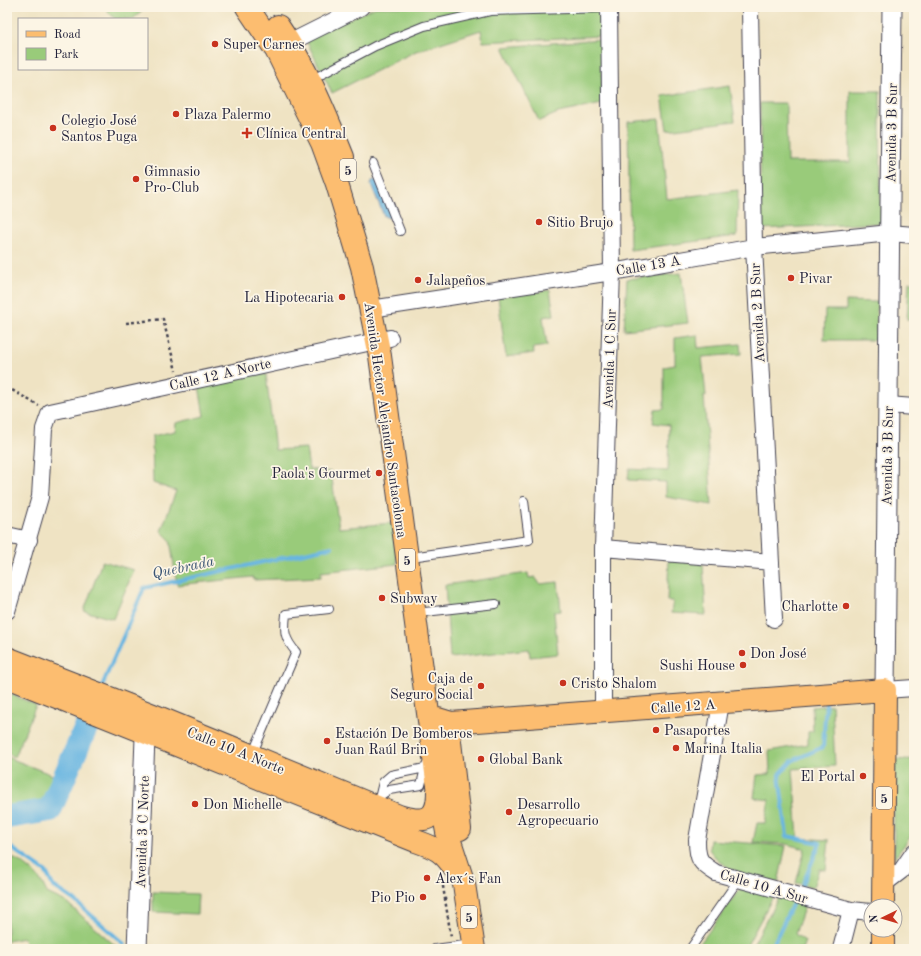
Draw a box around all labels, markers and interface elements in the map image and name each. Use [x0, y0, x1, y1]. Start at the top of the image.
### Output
legend [18, 18, 148, 70]
text: Road [54, 29, 81, 41]
place label: Super Carnes [223, 38, 305, 52]
marker: Super Carnes [210, 39, 220, 49]
text: Park [54, 49, 79, 61]
street label: Avenida 3 B Sur [884, 83, 900, 183]
place label: Plaza Palermo [184, 108, 271, 122]
marker: Plaza Palermo [171, 109, 181, 119]
place label: Colegio José Santos Puga [61, 114, 138, 144]
marker: Colegio José Santos Puga [48, 123, 58, 133]
marker: Clínica Central [241, 127, 253, 139]
place label: Clínica Central [256, 127, 346, 141]
road number: 5 [340, 159, 356, 181]
place label: Gimnasio Pro-Club [144, 165, 200, 195]
marker: Gimnasio Pro-Club [131, 174, 141, 184]
place label: Sitio Brujo [547, 216, 613, 230]
marker: Sitio Brujo [534, 217, 544, 227]
street label: Calle 13 A [615, 253, 682, 279]
street label: Avenida 2 B Sur [748, 262, 768, 363]
place label: Pivar [799, 272, 832, 286]
marker: Pivar [786, 273, 796, 283]
place label: Jalapeños [426, 274, 485, 288]
marker: Jalapeños [413, 275, 423, 285]
place label: La Hipotecaria [244, 291, 334, 305]
marker: La Hipotecaria [337, 292, 347, 302]
street label: Avenida Hector Alejandro Santacoloma [362, 301, 409, 539]
street label: Avenida 1 C Sur [601, 309, 619, 409]
street label: Calle 12 A Norte [168, 356, 272, 393]
street label: Avenida 3 B Sur [880, 406, 896, 506]
place label: Paola's Gourmet [271, 467, 371, 481]
marker: Paola's Gourmet [374, 468, 384, 478]
road number: 5 [399, 549, 415, 571]
water label: Quebrada [151, 555, 216, 582]
place label: Subway [390, 592, 438, 606]
marker: Subway [377, 593, 387, 603]
place label: Charlotte [781, 600, 838, 614]
marker: Charlotte [841, 601, 851, 611]
place label: Don José [750, 647, 806, 661]
marker: Don José [737, 648, 747, 658]
place label: Sushi House [659, 659, 735, 673]
marker: Sushi House [738, 660, 748, 670]
place label: Caja de Seguro Social [390, 672, 473, 702]
place label: Cristo Shalom [571, 677, 657, 691]
marker: Cristo Shalom [558, 678, 568, 688]
marker: Caja de Seguro Social [476, 681, 486, 691]
street label: Calle 12 A [650, 698, 716, 716]
place label: Pasaportes [664, 724, 730, 738]
street label: Calle 10 A Norte [185, 725, 286, 777]
marker: Pasaportes [651, 725, 661, 735]
place label: Estación De Bomberos Juan Raúl Brin [335, 727, 472, 757]
marker: Estación De Bomberos Juan Raúl Brin [322, 736, 332, 746]
place label: Marina Italia [684, 742, 762, 756]
marker: Marina Italia [671, 743, 681, 753]
place label: Global Bank [489, 753, 563, 767]
marker: Global Bank [476, 754, 486, 764]
place label: El Portal [801, 770, 855, 784]
marker: El Portal [858, 771, 868, 781]
street label: Avenida 3 C Norte [134, 776, 152, 889]
road number: 5 [876, 787, 892, 809]
place label: Don Michelle [203, 798, 282, 812]
place label: Desarrollo Agropecuario [517, 798, 599, 828]
marker: Don Michelle [190, 799, 200, 809]
marker: Desarrollo Agropecuario [504, 807, 514, 817]
street label: Calle 10 A Sur [718, 868, 810, 906]
place label: Alex´s Fan [435, 872, 502, 886]
marker: Alex´s Fan [422, 873, 432, 883]
place label: Pio Pio [371, 891, 415, 905]
marker: Pio Pio [418, 892, 428, 902]
north arrow [863, 898, 903, 938]
road number: 5 [461, 906, 477, 928]
text: N [869, 913, 880, 923]

